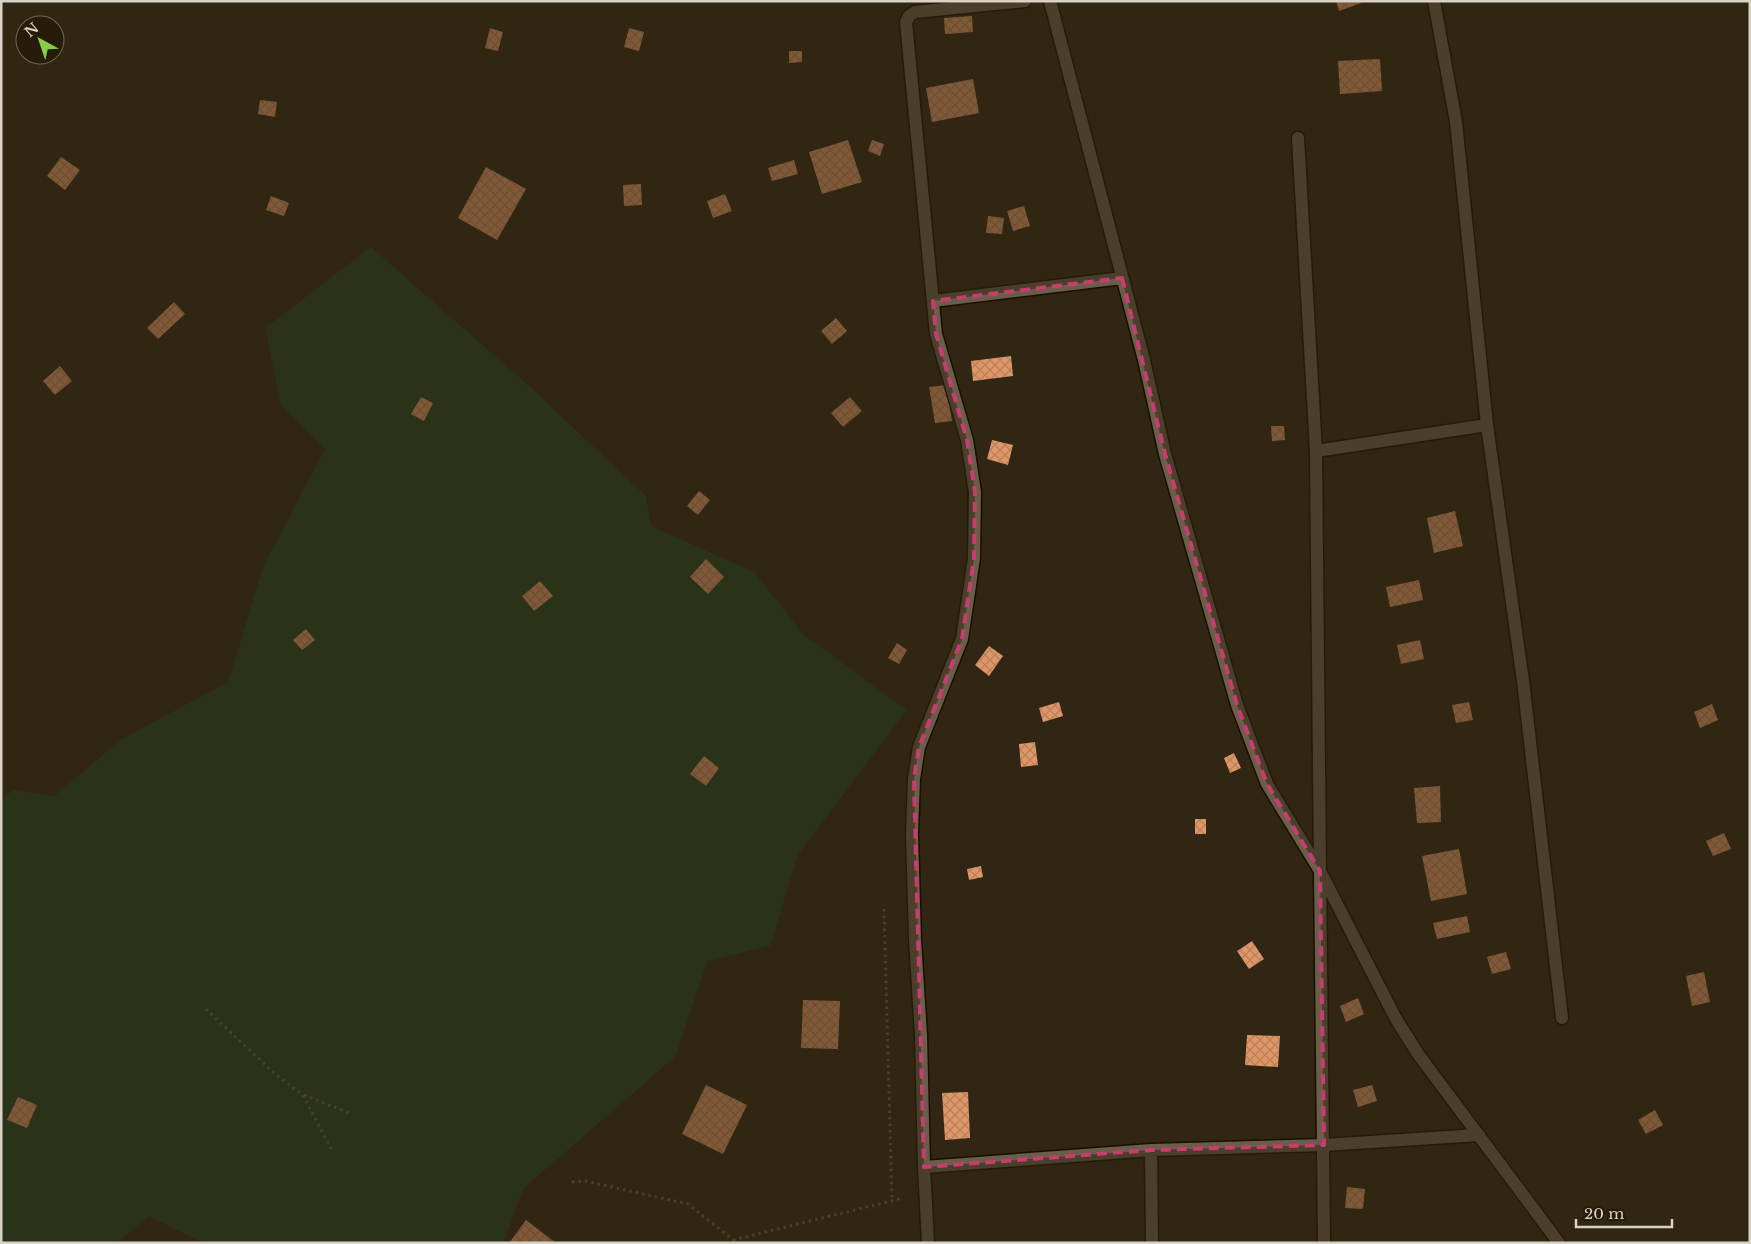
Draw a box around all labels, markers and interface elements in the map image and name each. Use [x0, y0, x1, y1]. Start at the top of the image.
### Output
north arrow [15, 15, 65, 65]
text: N [21, 19, 42, 41]
scale bar [1576, 1196, 1672, 1228]
text: 20 m [1584, 1204, 1624, 1223]

